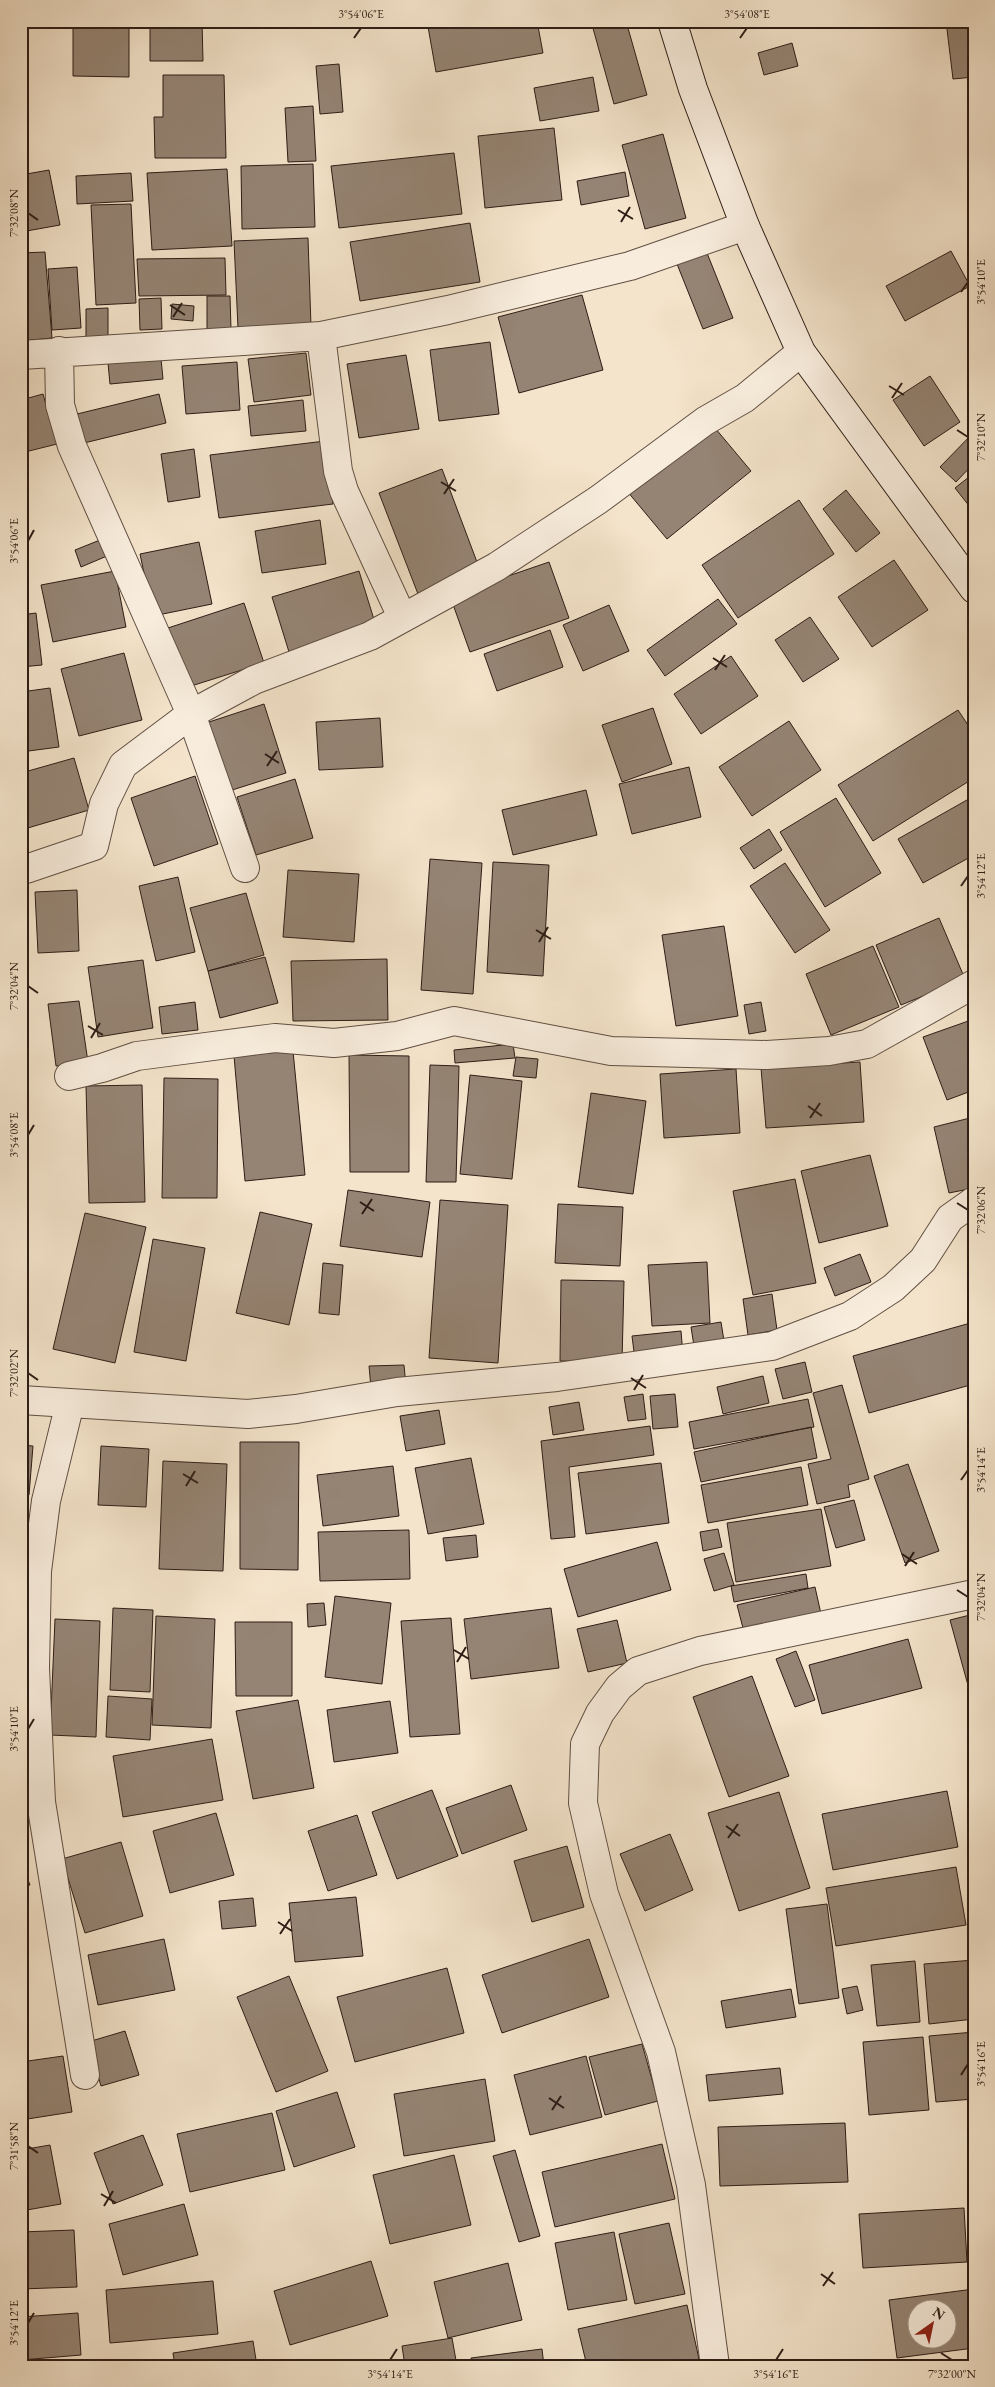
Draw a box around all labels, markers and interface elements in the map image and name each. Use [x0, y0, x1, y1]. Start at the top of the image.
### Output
text: 3°54'06"E [338, 6, 384, 22]
text: 3°54'08"E [724, 6, 770, 22]
text: 7°32'08"N [6, 188, 22, 237]
text: 3°54'10"E [973, 259, 989, 305]
text: 7°32'10"N [973, 412, 989, 461]
text: 3°54'06"E [6, 518, 22, 564]
text: 3°54'12"E [973, 853, 989, 899]
text: 7°32'04"N [6, 961, 22, 1010]
text: 3°54'08"E [6, 1112, 22, 1158]
text: 7°32'06"N [973, 1185, 989, 1234]
text: 7°32'02"N [6, 1348, 22, 1397]
text: 3°54'14"E [973, 1447, 989, 1493]
text: 7°32'04"N [973, 1572, 989, 1621]
text: 3°54'10"E [6, 1706, 22, 1752]
text: 3°54'16"E [973, 2041, 989, 2087]
text: 7°31'58"N [6, 2121, 22, 2170]
text: 3°54'12"E [6, 2300, 22, 2346]
north arrow [908, 2300, 958, 2350]
text: N [929, 2302, 949, 2324]
text: 3°54'14"E [367, 2366, 413, 2382]
text: 3°54'16"E [753, 2366, 799, 2382]
text: 7°32'00"N [928, 2366, 977, 2382]

